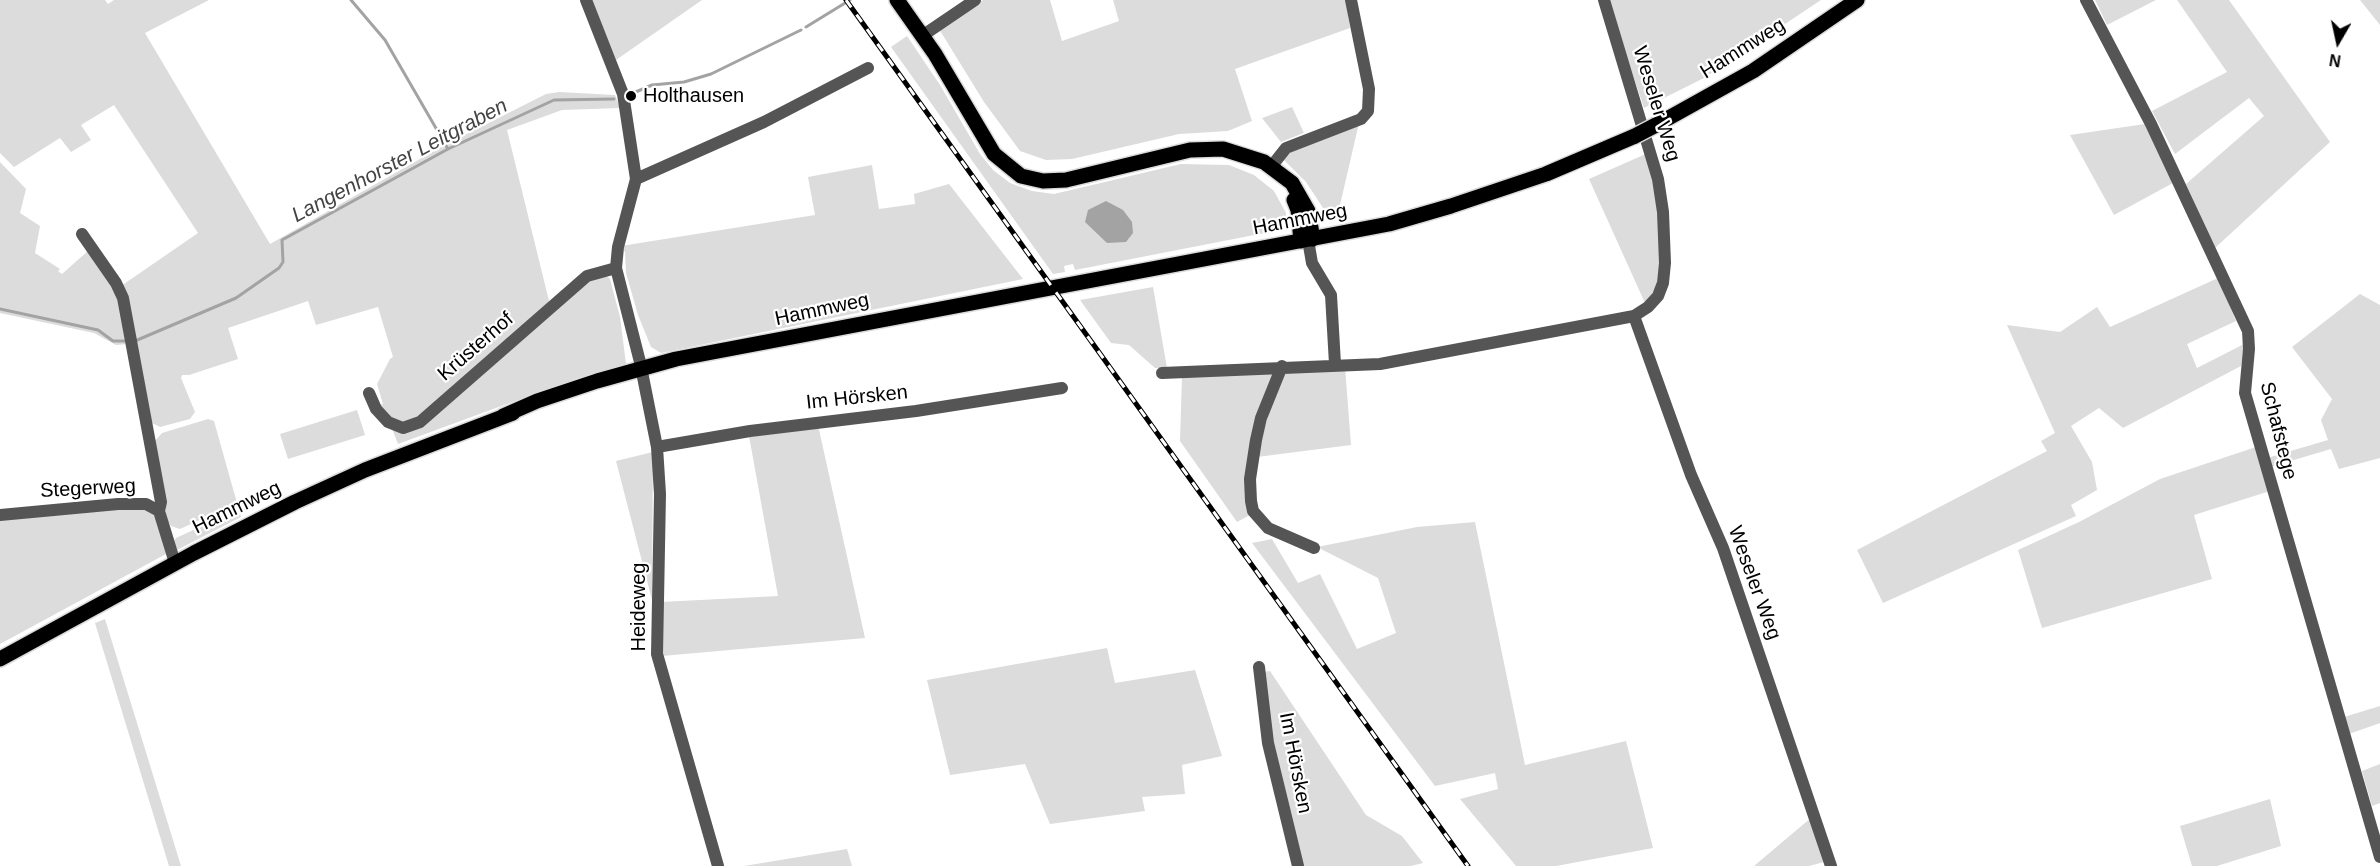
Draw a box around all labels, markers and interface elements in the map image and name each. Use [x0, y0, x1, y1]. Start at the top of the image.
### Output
north arrow [2308, 12, 2368, 72]
street label: Hammweg [1696, 13, 1790, 85]
street label: Weseler Weg [1627, 43, 1685, 165]
text: N [2328, 51, 2342, 70]
place label: Holthausen [643, 84, 744, 108]
marker: Holthausen [624, 89, 638, 103]
water label: Langenhorster Leitgraben [288, 93, 512, 229]
street label: Hammweg [1251, 199, 1349, 241]
street label: Hammweg [773, 288, 871, 332]
street label: Krüsterhof [433, 308, 519, 386]
street label: Schafstege [2254, 380, 2302, 482]
street label: Im Hörsken [805, 381, 909, 415]
street label: Stegerweg [40, 475, 136, 503]
street label: Hammweg [189, 476, 285, 540]
street label: Weseler Weg [1722, 523, 1786, 643]
street label: Heideweg [627, 563, 651, 651]
street label: Im Hörsken [1273, 711, 1317, 815]

